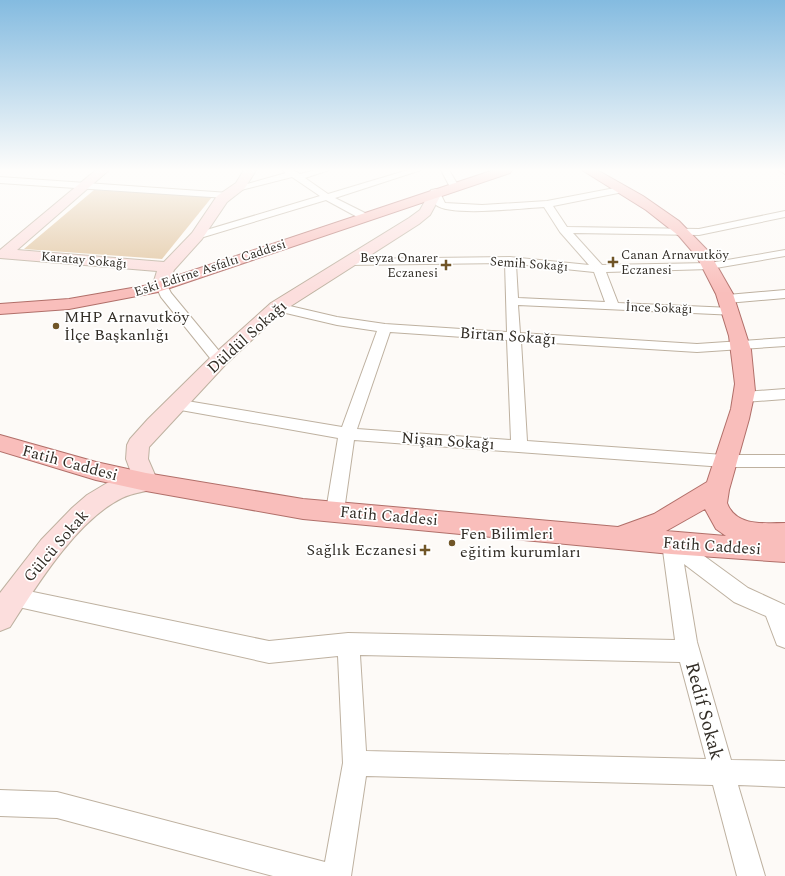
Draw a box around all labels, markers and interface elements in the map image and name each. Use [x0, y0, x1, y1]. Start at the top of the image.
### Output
street label: Eski Edirne Asfaltı Caddesi [132, 234, 288, 302]
place label: Canan Arnavutköy Eczanesi [621, 245, 729, 280]
street label: Karatay Sokağı [40, 246, 128, 274]
place label: Beyza Onarer Eczanesi [360, 248, 438, 283]
street label: Semih Sokağı [489, 251, 569, 277]
marker: Canan Arnavutköy Eczanesi [608, 257, 618, 267]
marker: Beyza Onarer Eczanesi [441, 260, 451, 270]
street label: Düldül Sokağı [202, 295, 292, 379]
street label: İnce Sokağı [625, 297, 693, 319]
place label: MHP Arnavutköy İlçe Başkanlığı [64, 305, 190, 347]
marker: MHP Arnavutköy İlçe Başkanlığı [51, 321, 61, 331]
street label: Birtan Sokağı [459, 321, 557, 351]
street label: Nişan Sokağı [401, 426, 495, 456]
street label: Fatih Caddesi [19, 439, 121, 487]
street label: Fatih Caddesi [339, 500, 439, 532]
street label: Gülcü Sokak [18, 504, 94, 588]
place label: Fen Bilimleri eğitim kurumları [460, 522, 581, 564]
street label: Fatih Caddesi [662, 531, 762, 561]
place label: Sağlık Eczanesi [307, 538, 417, 562]
marker: Fen Bilimleri eğitim kurumları [447, 538, 457, 548]
marker: Sağlık Eczanesi [420, 545, 430, 555]
street label: Redif Sokak [677, 659, 731, 764]

